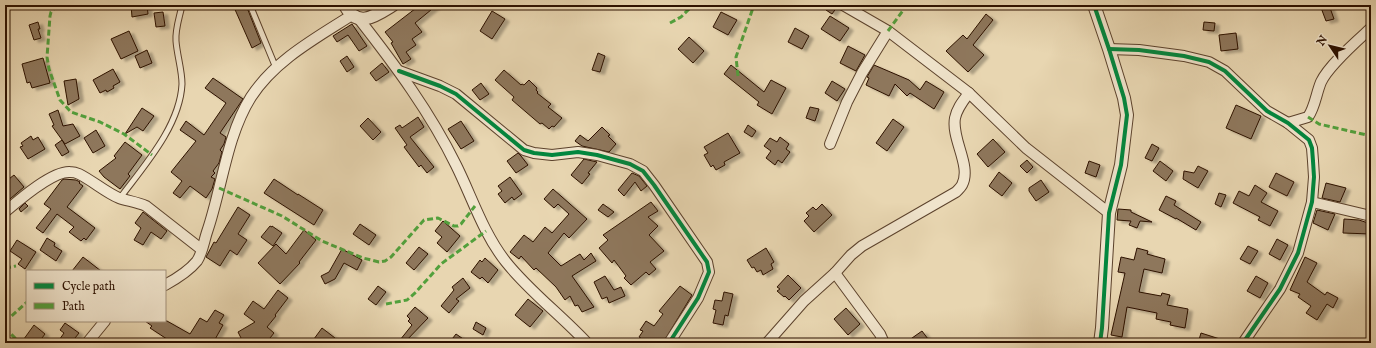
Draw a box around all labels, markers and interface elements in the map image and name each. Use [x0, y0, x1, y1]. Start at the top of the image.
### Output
north arrow [1310, 26, 1350, 66]
text: N [1314, 33, 1331, 50]
legend [26, 270, 166, 322]
text: Cycle path [62, 279, 116, 295]
text: Path [62, 299, 85, 314]

